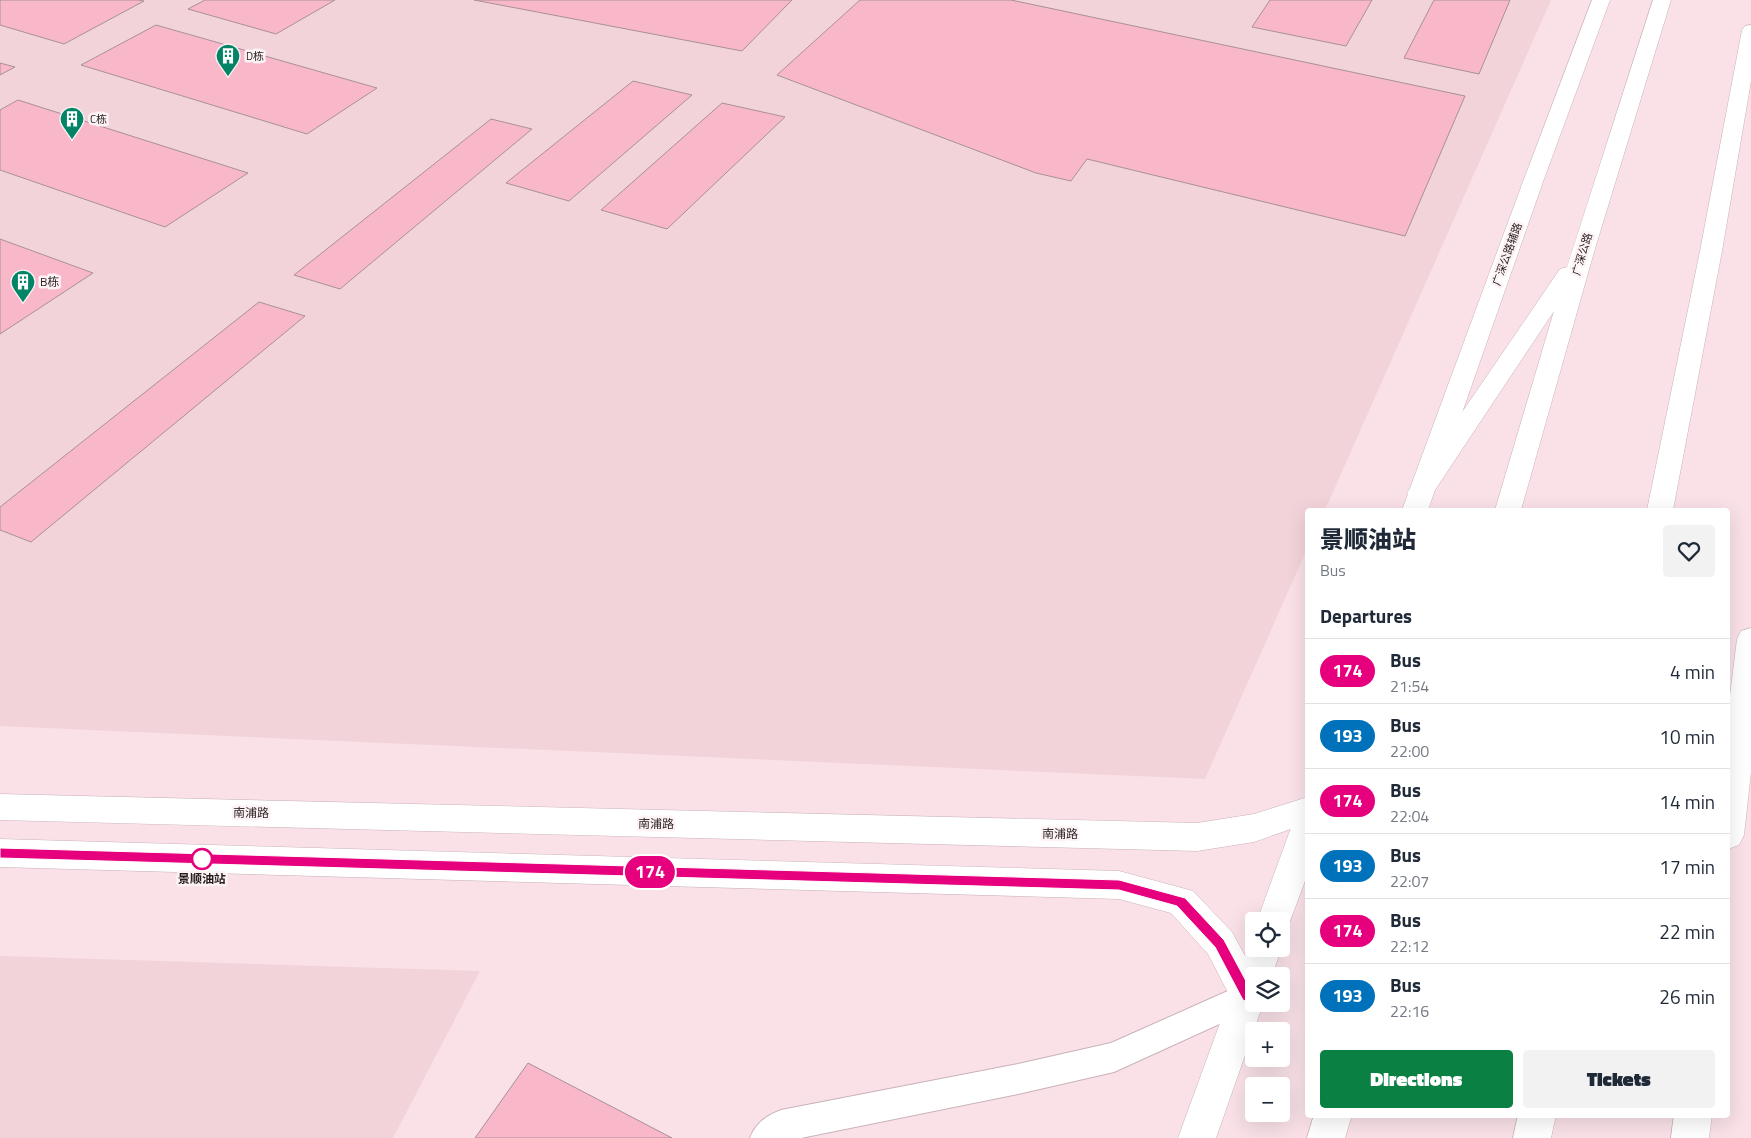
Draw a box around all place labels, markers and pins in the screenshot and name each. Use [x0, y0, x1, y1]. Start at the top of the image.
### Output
building icon: D栋 [215, 43, 241, 77]
place label: D栋 [246, 48, 264, 64]
building icon: C栋 [59, 106, 85, 140]
place label: C栋 [90, 111, 107, 127]
building icon: B栋 [10, 269, 36, 303]
place label: B栋 [40, 272, 59, 291]
marker: 景顺油站 [191, 848, 213, 870]
place label: 景顺油站 [178, 869, 226, 888]

